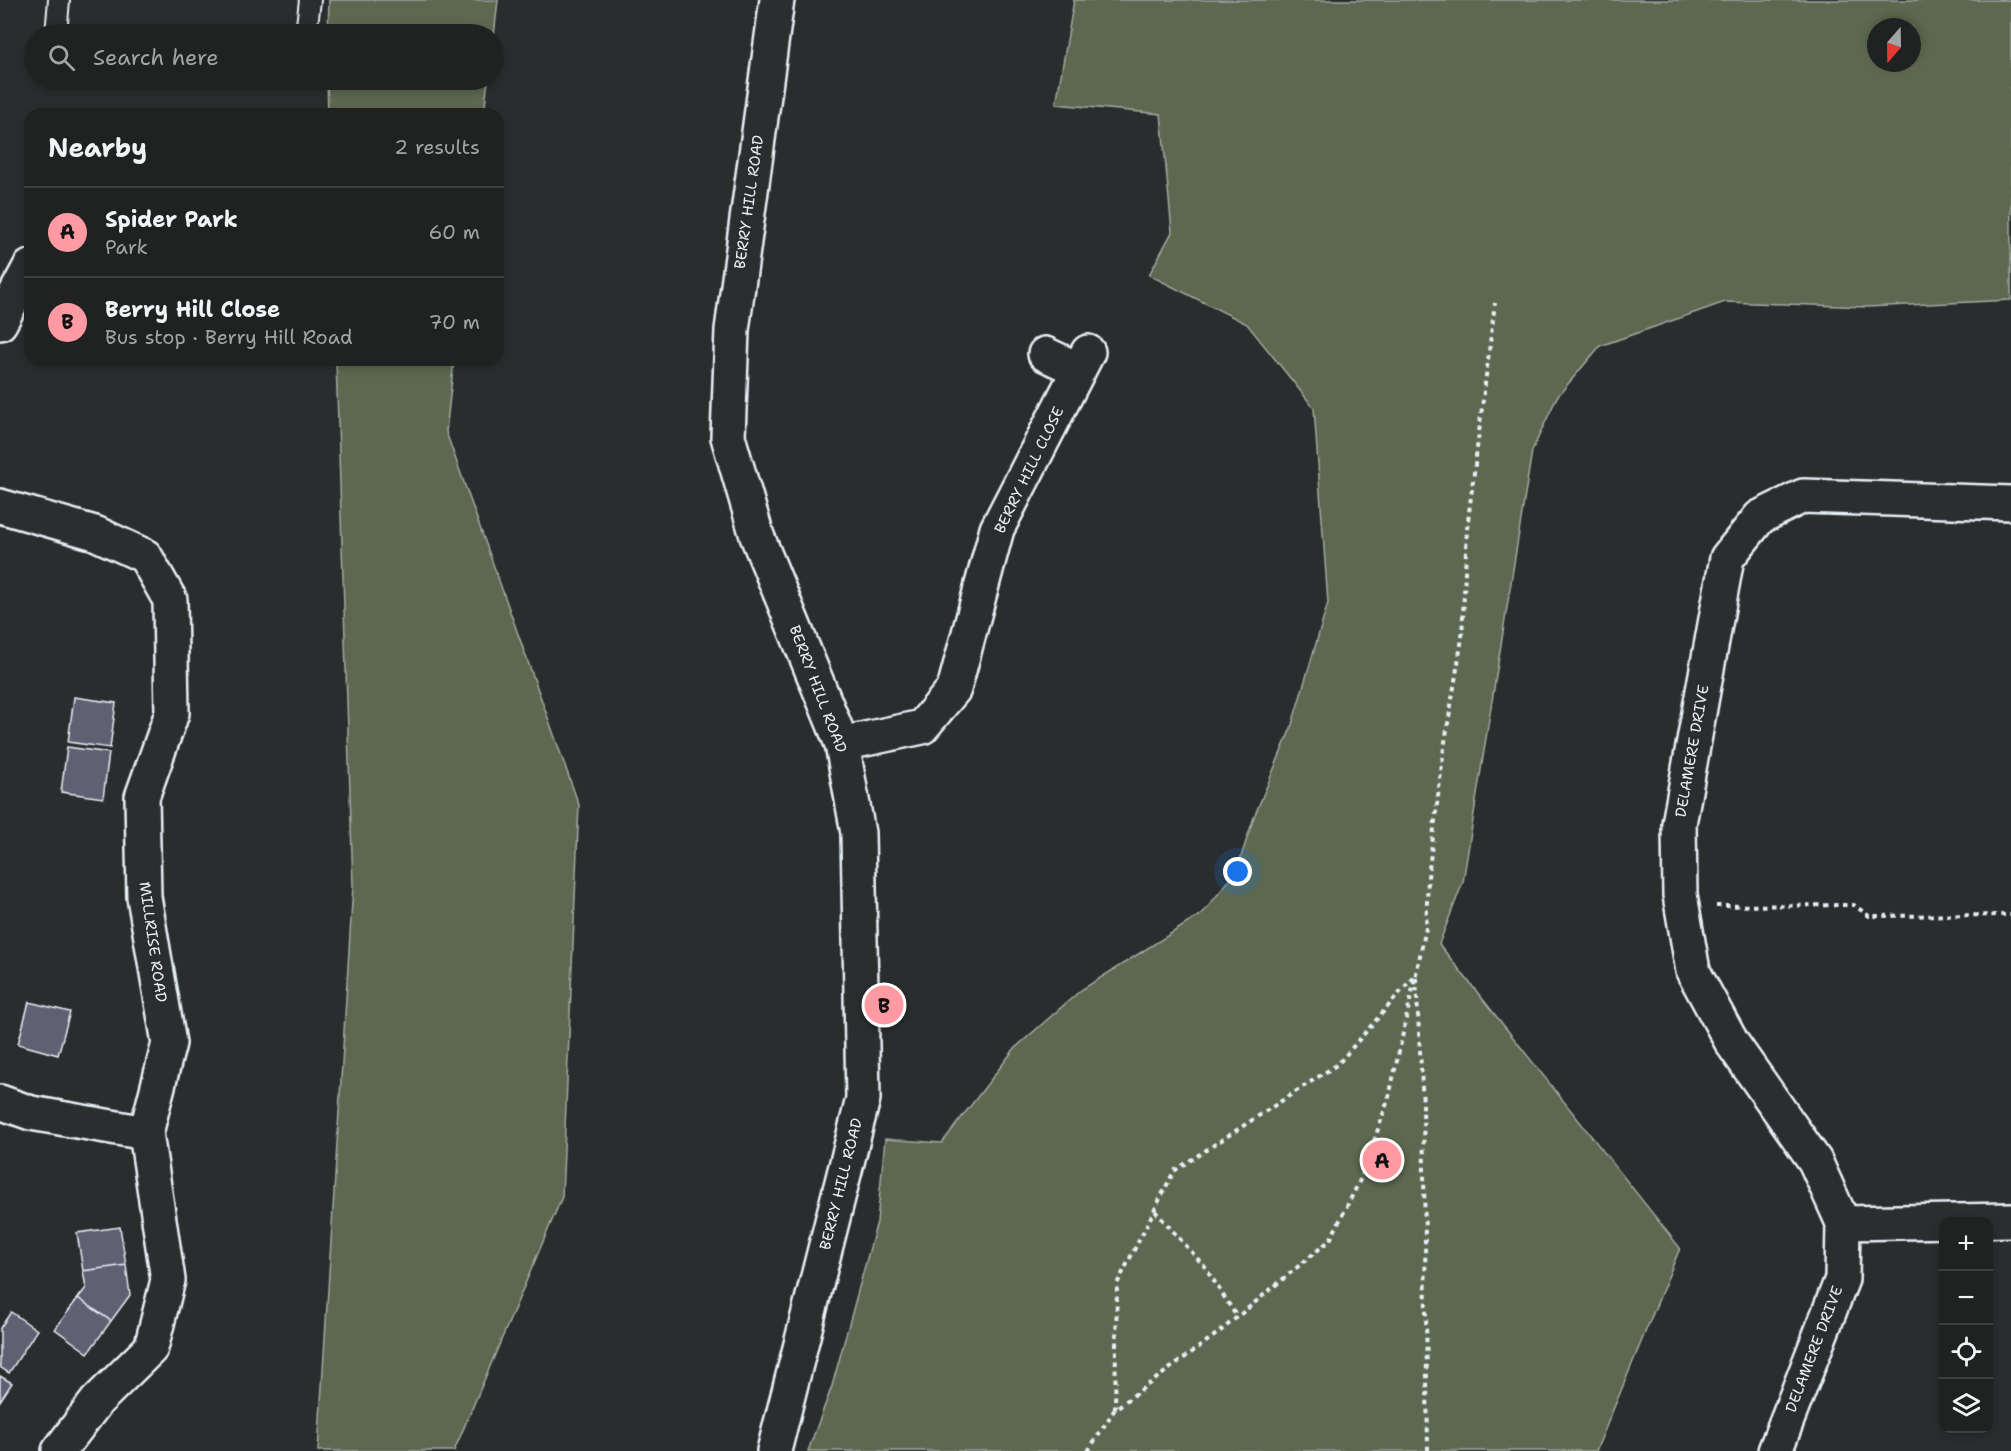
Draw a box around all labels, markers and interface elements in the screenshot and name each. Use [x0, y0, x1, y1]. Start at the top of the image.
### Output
north arrow [1867, 18, 1921, 72]
search box [24, 24, 504, 90]
icon: search [45, 41, 78, 74]
text: Search here [93, 43, 219, 72]
text: Nearby [48, 130, 147, 165]
text: 2 results [394, 134, 480, 160]
street label: BERRY HILL ROAD [730, 134, 768, 270]
text: Spider Park [105, 205, 238, 234]
text: A [60, 219, 75, 245]
text: 60 m [428, 219, 480, 245]
text: Park [105, 234, 148, 260]
text: Berry Hill Close [105, 295, 280, 324]
text: B [61, 309, 74, 335]
text: 70 m [428, 309, 480, 335]
text: Bus stop · Berry Hill Road [105, 324, 353, 350]
street label: BERRY HILL CLOSE [990, 403, 1068, 537]
street label: BERRY HILL ROAD [784, 622, 852, 756]
street label: DELAMERE DRIVE [1671, 683, 1713, 819]
your location [1223, 857, 1252, 886]
street label: MILLRISE ROAD [135, 880, 171, 1004]
pin: B [864, 982, 904, 1028]
street label: BERRY HILL ROAD [815, 1116, 867, 1252]
pin: A [1362, 1138, 1402, 1182]
map controls [1939, 1217, 1993, 1433]
button: + [1939, 1217, 1993, 1271]
button: − [1939, 1271, 1993, 1325]
street label: DELAMERE DRIVE [1781, 1283, 1847, 1415]
button: locate [1939, 1325, 1993, 1379]
button: layers [1939, 1379, 1993, 1433]

